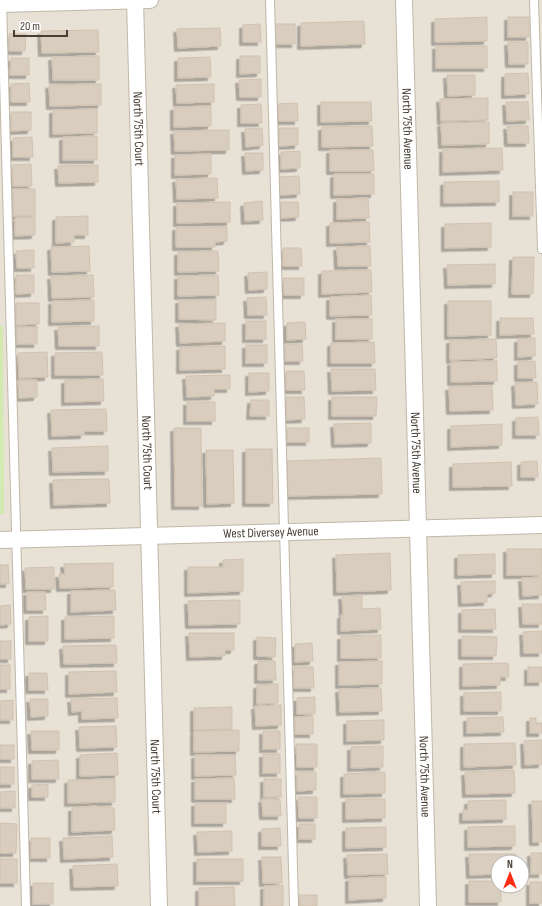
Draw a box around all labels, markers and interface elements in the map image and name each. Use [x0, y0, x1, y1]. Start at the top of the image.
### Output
scale bar [14, 12, 67, 38]
text: 20 m [20, 19, 40, 34]
street label: North 75th Avenue [398, 88, 416, 170]
street label: North 75th Court [129, 91, 147, 166]
street label: North 75th Avenue [407, 412, 425, 494]
street label: North 75th Court [138, 415, 156, 490]
street label: West Diversey Avenue [223, 523, 319, 542]
street label: North 75th Avenue [415, 736, 434, 818]
street label: North 75th Court [147, 739, 165, 814]
north arrow [490, 854, 530, 894]
text: N [507, 858, 513, 871]

